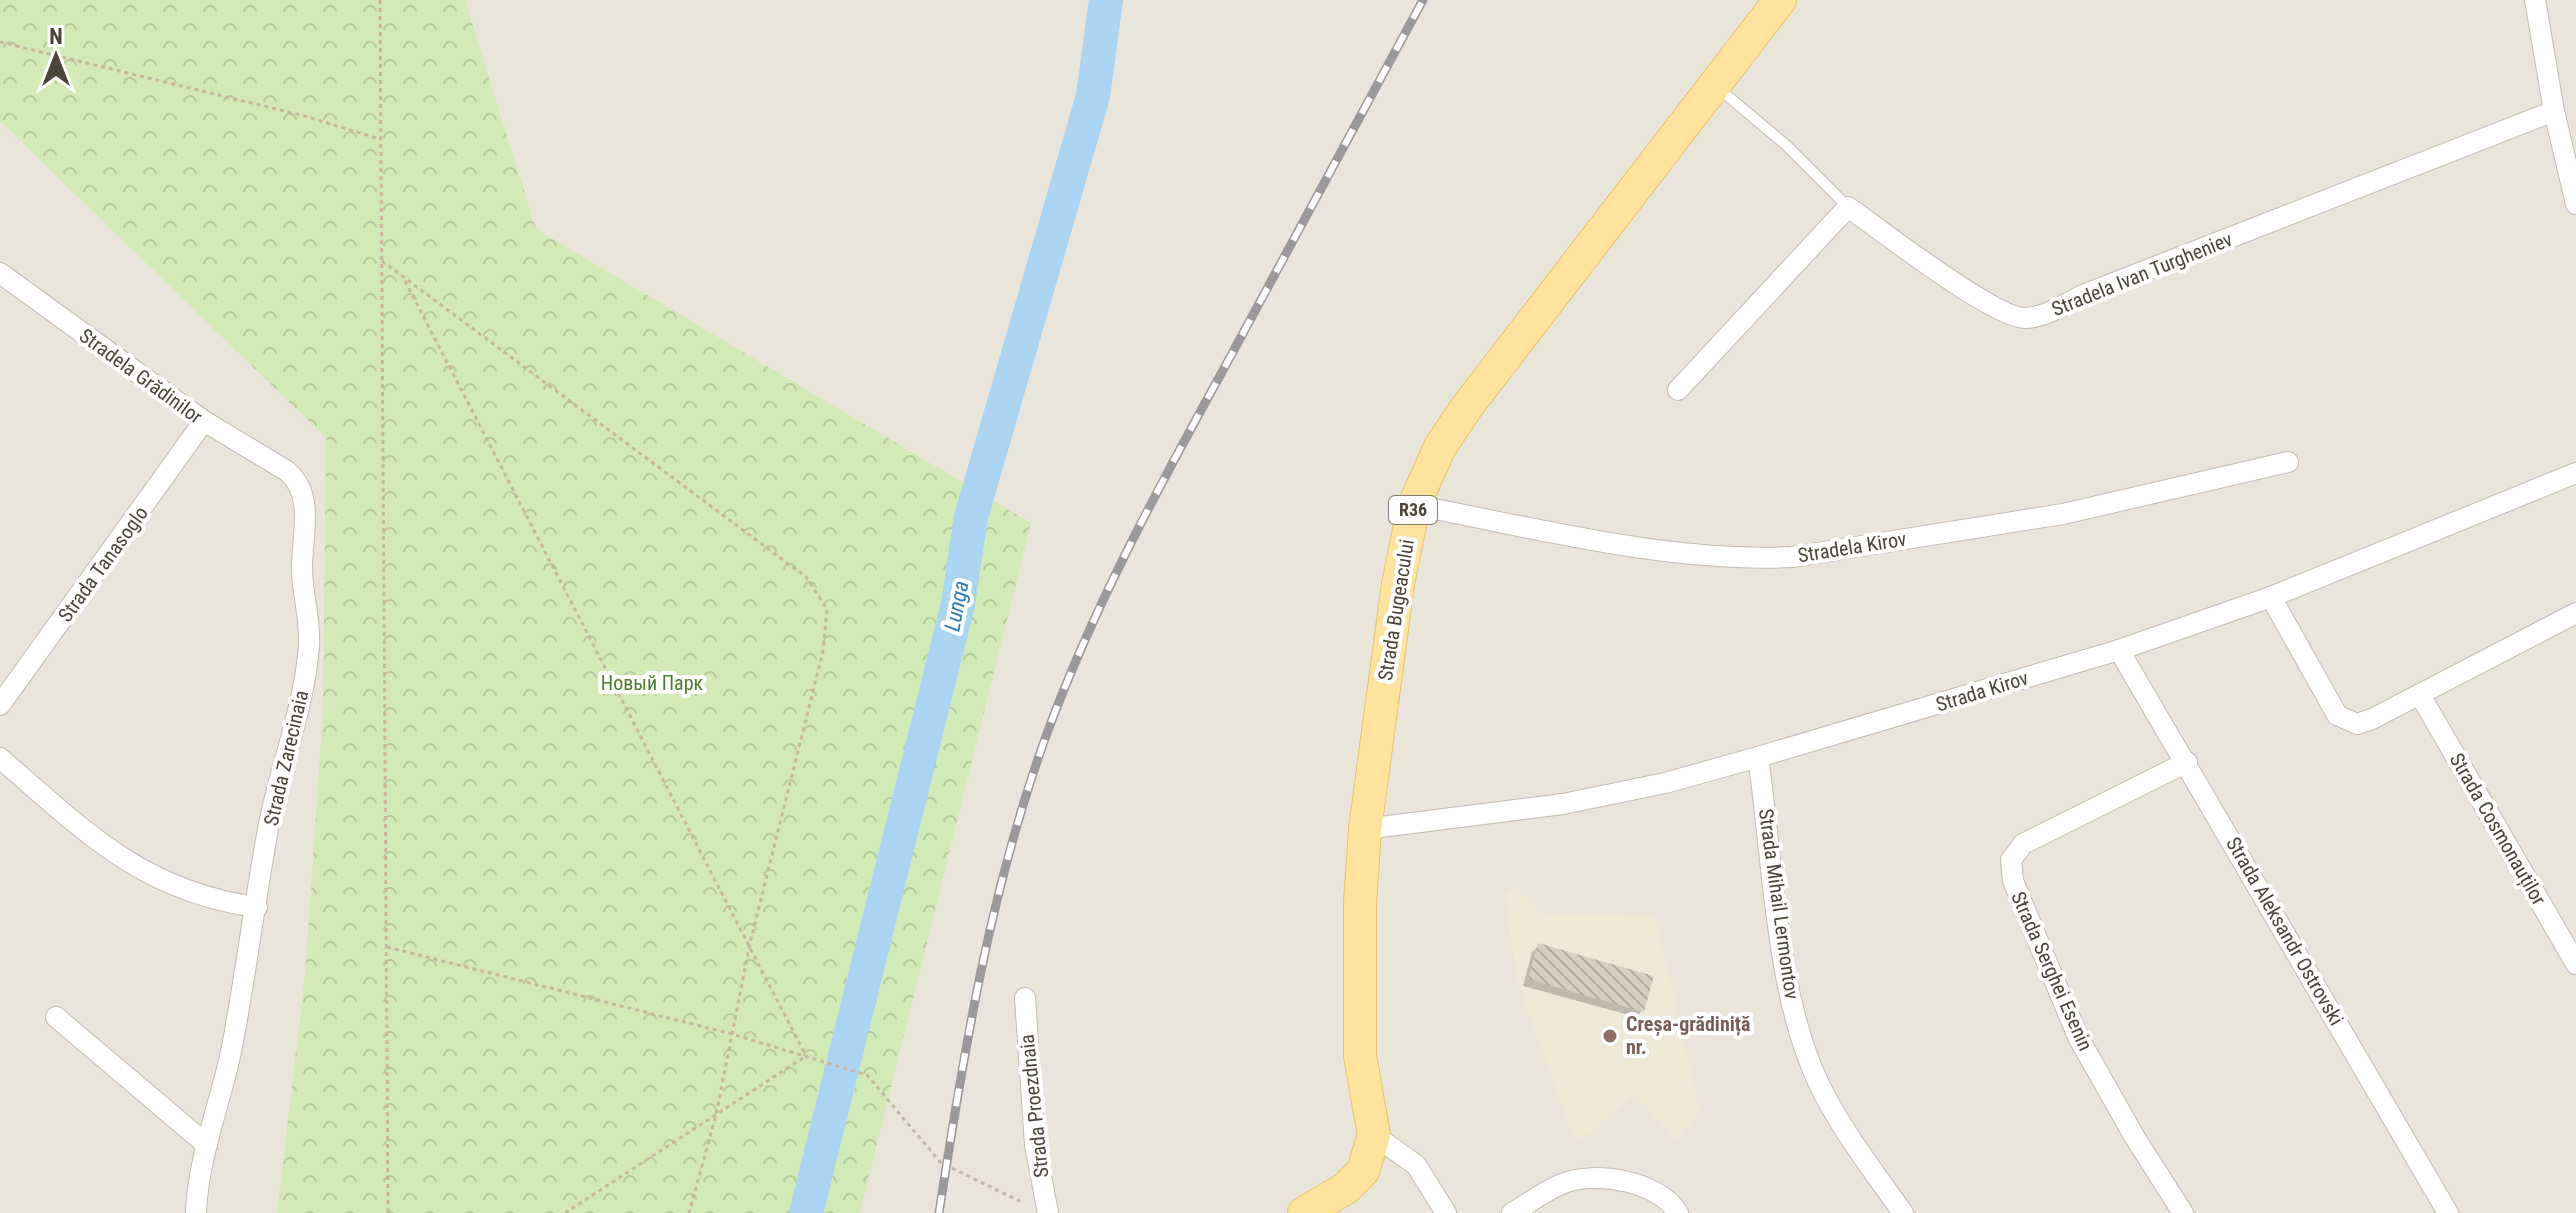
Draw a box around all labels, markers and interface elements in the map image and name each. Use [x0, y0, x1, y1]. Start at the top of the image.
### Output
north arrow [16, 16, 96, 96]
text: N [49, 24, 63, 49]
street label: Stradela Ivan Turgheniev [2048, 227, 2236, 321]
street label: Stradela Grădinilor [75, 323, 207, 429]
road number: R36 [1389, 496, 1437, 524]
street label: Strada Tanasoglo [53, 501, 153, 627]
street label: Stradela Kirov [1796, 527, 1908, 567]
street label: Strada Bugeacului [1373, 538, 1419, 682]
water label: Lunga [939, 579, 974, 634]
street label: Strada Kirov [1933, 665, 2032, 716]
park label: Новый Парк [601, 671, 704, 695]
street label: Strada Zarecinaia [259, 688, 313, 828]
street label: Strada Cosmonauților [2444, 749, 2551, 910]
street label: Strada Mihail Lermontov [1754, 807, 1804, 1001]
street label: Strada Aleksandr Ostrovski [2221, 833, 2349, 1029]
street label: Strada Serghei Esenin [2006, 888, 2098, 1054]
place label: Creșa-grădiniță nr. [1626, 1012, 1750, 1059]
marker: Creșa-grădiniță nr. [1601, 1027, 1619, 1045]
street label: Strada Proezdnaia [1015, 1033, 1053, 1179]

